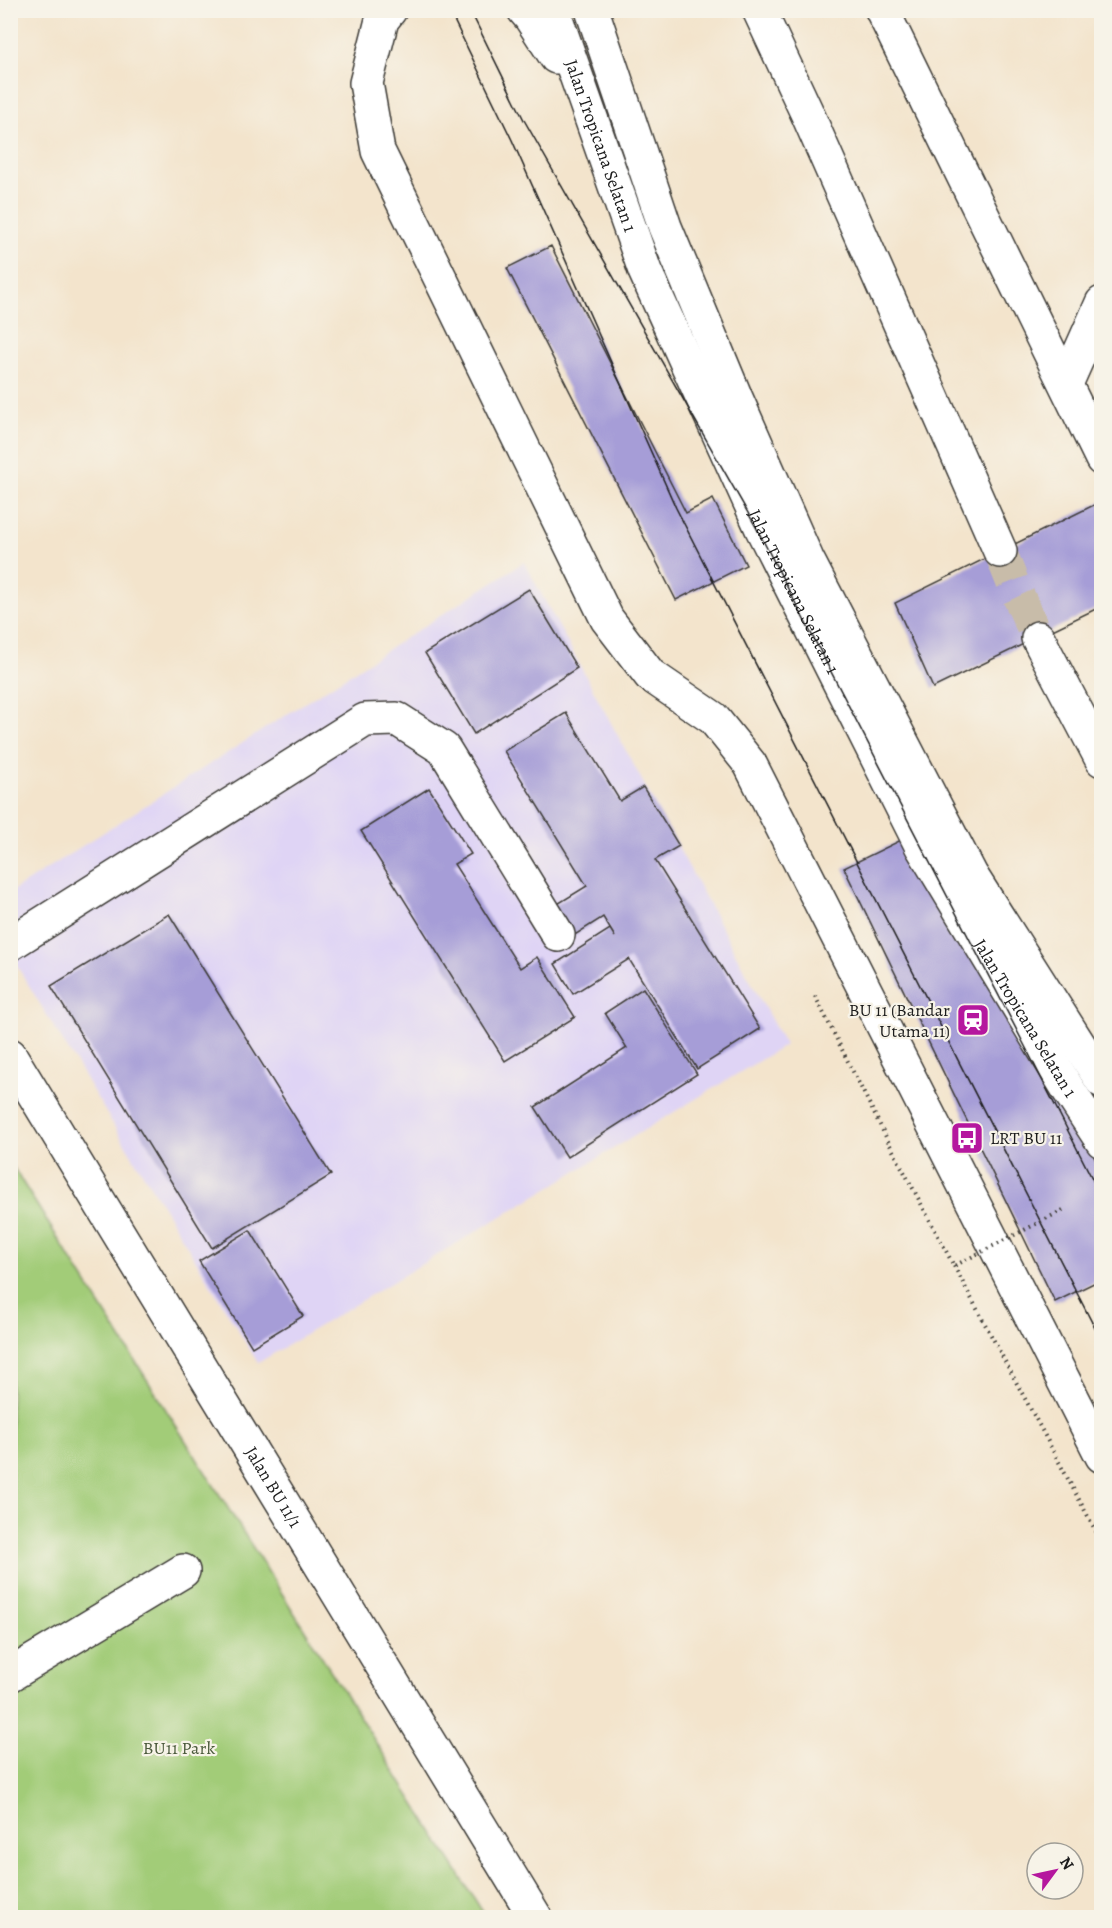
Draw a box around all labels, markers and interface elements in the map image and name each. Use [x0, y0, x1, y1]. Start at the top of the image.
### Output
street label: Jalan Tropicana Selatan 1 [559, 56, 642, 235]
street label: Jalan Tropicana Selatan 1 [743, 505, 845, 678]
street label: Jalan Tropicana Selatan 1 [968, 934, 1082, 1102]
place label: BU 11 (Bandar Utama 11) [849, 998, 950, 1043]
station icon: BU 11 (Bandar Utama 11) [955, 1002, 991, 1038]
bus stop icon: LRT BU 11 [949, 1120, 985, 1156]
place label: LRT BU 11 [990, 1126, 1062, 1150]
street label: Jalan BU 11/1 [239, 1442, 307, 1532]
park label: BU11 Park [143, 1736, 215, 1760]
north arrow [1025, 1841, 1085, 1901]
text: N [1054, 1852, 1079, 1875]

